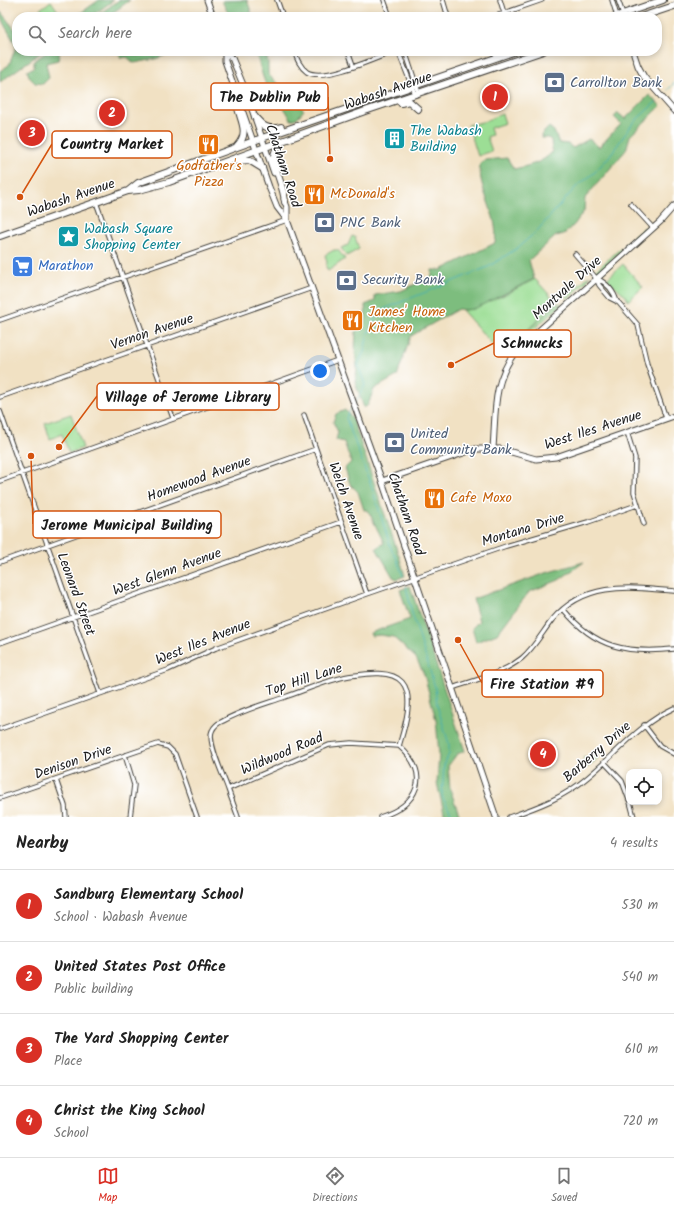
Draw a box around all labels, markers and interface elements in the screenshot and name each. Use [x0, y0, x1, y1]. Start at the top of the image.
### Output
search box [12, 12, 662, 56]
text: Search here [58, 22, 132, 46]
icon: search [26, 23, 48, 45]
street label: Wabash Avenue [341, 65, 436, 116]
bank icon: Carrollton Bank [542, 70, 568, 96]
place label: Carrollton Bank [570, 72, 662, 94]
pin: 1 [482, 82, 508, 112]
callout: The Dublin Pub [211, 83, 328, 110]
text: The Dublin Pub [219, 86, 321, 110]
pin: 2 [99, 98, 125, 128]
pin: 3 [19, 118, 45, 148]
place label: The Wabash Building [410, 120, 482, 158]
street label: Chatham Road [259, 121, 307, 212]
building icon: The Wabash Building [381, 126, 407, 152]
callout: Country Market [52, 131, 172, 158]
restaurant icon: Godfather's Pizza [196, 131, 222, 157]
text: Country Market [60, 133, 164, 157]
place label: Godfather's Pizza [176, 155, 242, 193]
street label: Wabash Avenue [24, 172, 119, 223]
restaurant icon: McDonald's [301, 181, 327, 207]
place label: McDonald's [330, 183, 395, 205]
bank icon: PNC Bank [311, 210, 337, 236]
place label: PNC Bank [340, 212, 401, 234]
place label: Wabash Square Shopping Center [84, 218, 182, 256]
place icon: Wabash Square Shopping Center [56, 224, 82, 250]
street label: Montvale Drive [527, 250, 607, 325]
supermarket icon: Marathon [9, 253, 35, 279]
place label: Marathon [38, 255, 94, 277]
bank icon: Security Bank [333, 267, 359, 293]
place label: Security Bank [362, 269, 444, 291]
place label: James' Home Kitchen [368, 301, 446, 339]
street label: Vernon Avenue [108, 307, 197, 356]
restaurant icon: James' Home Kitchen [339, 307, 365, 333]
callout: Schnucks [494, 330, 571, 357]
text: Schnucks [501, 332, 563, 356]
your location [310, 361, 330, 381]
callout: Village of Jerome Library [97, 383, 279, 410]
text: Village of Jerome Library [105, 386, 271, 410]
street label: West Iles Avenue [542, 404, 645, 456]
place label: United Community Bank [410, 423, 512, 461]
bank icon: United Community Bank [381, 429, 407, 455]
street label: Homewood Avenue [144, 450, 255, 508]
street label: Welch Avenue [322, 459, 370, 544]
street label: Chatham Road [381, 469, 431, 560]
restaurant icon: Cafe Moxo [422, 485, 448, 511]
place label: Cafe Moxo [450, 487, 512, 509]
street label: Montana Drive [479, 507, 568, 553]
callout: Jerome Municipal Building [33, 511, 221, 538]
text: Jerome Municipal Building [41, 514, 213, 538]
street label: West Glenn Avenue [110, 542, 225, 602]
street label: Leonard Street [51, 549, 101, 639]
street label: West Iles Avenue [152, 613, 255, 671]
street label: Top Hill Lane [263, 657, 346, 703]
callout: Fire Station #9 [482, 670, 603, 697]
text: Fire Station #9 [490, 673, 594, 697]
street label: Barberry Drive [558, 716, 637, 788]
street label: Wildwood Road [237, 726, 327, 781]
street label: Denison Drive [31, 738, 115, 786]
pin: 4 [530, 739, 556, 769]
map controls [626, 769, 662, 805]
button: locate [626, 769, 662, 805]
text: Nearby [16, 830, 68, 857]
text: 4 results [610, 833, 658, 854]
text: Sandburg Elementary School [54, 883, 243, 907]
text: 1 [27, 895, 31, 916]
text: 530 m [622, 895, 658, 916]
text: School · Wabash Avenue [54, 907, 187, 928]
text: United States Post Office [54, 955, 226, 979]
text: 2 [25, 967, 33, 988]
text: 540 m [622, 967, 658, 988]
text: Public building [54, 979, 133, 1000]
text: The Yard Shopping Center [54, 1027, 228, 1051]
text: 3 [25, 1039, 33, 1060]
text: 610 m [625, 1039, 658, 1060]
text: Place [54, 1051, 82, 1072]
text: Christ the King School [54, 1099, 205, 1123]
text: 4 [25, 1111, 33, 1132]
text: 720 m [622, 1111, 658, 1132]
text: School [54, 1123, 89, 1144]
tab: Map [97, 1165, 119, 1207]
tab: Directions [312, 1165, 358, 1207]
tab: Saved [551, 1165, 577, 1207]

